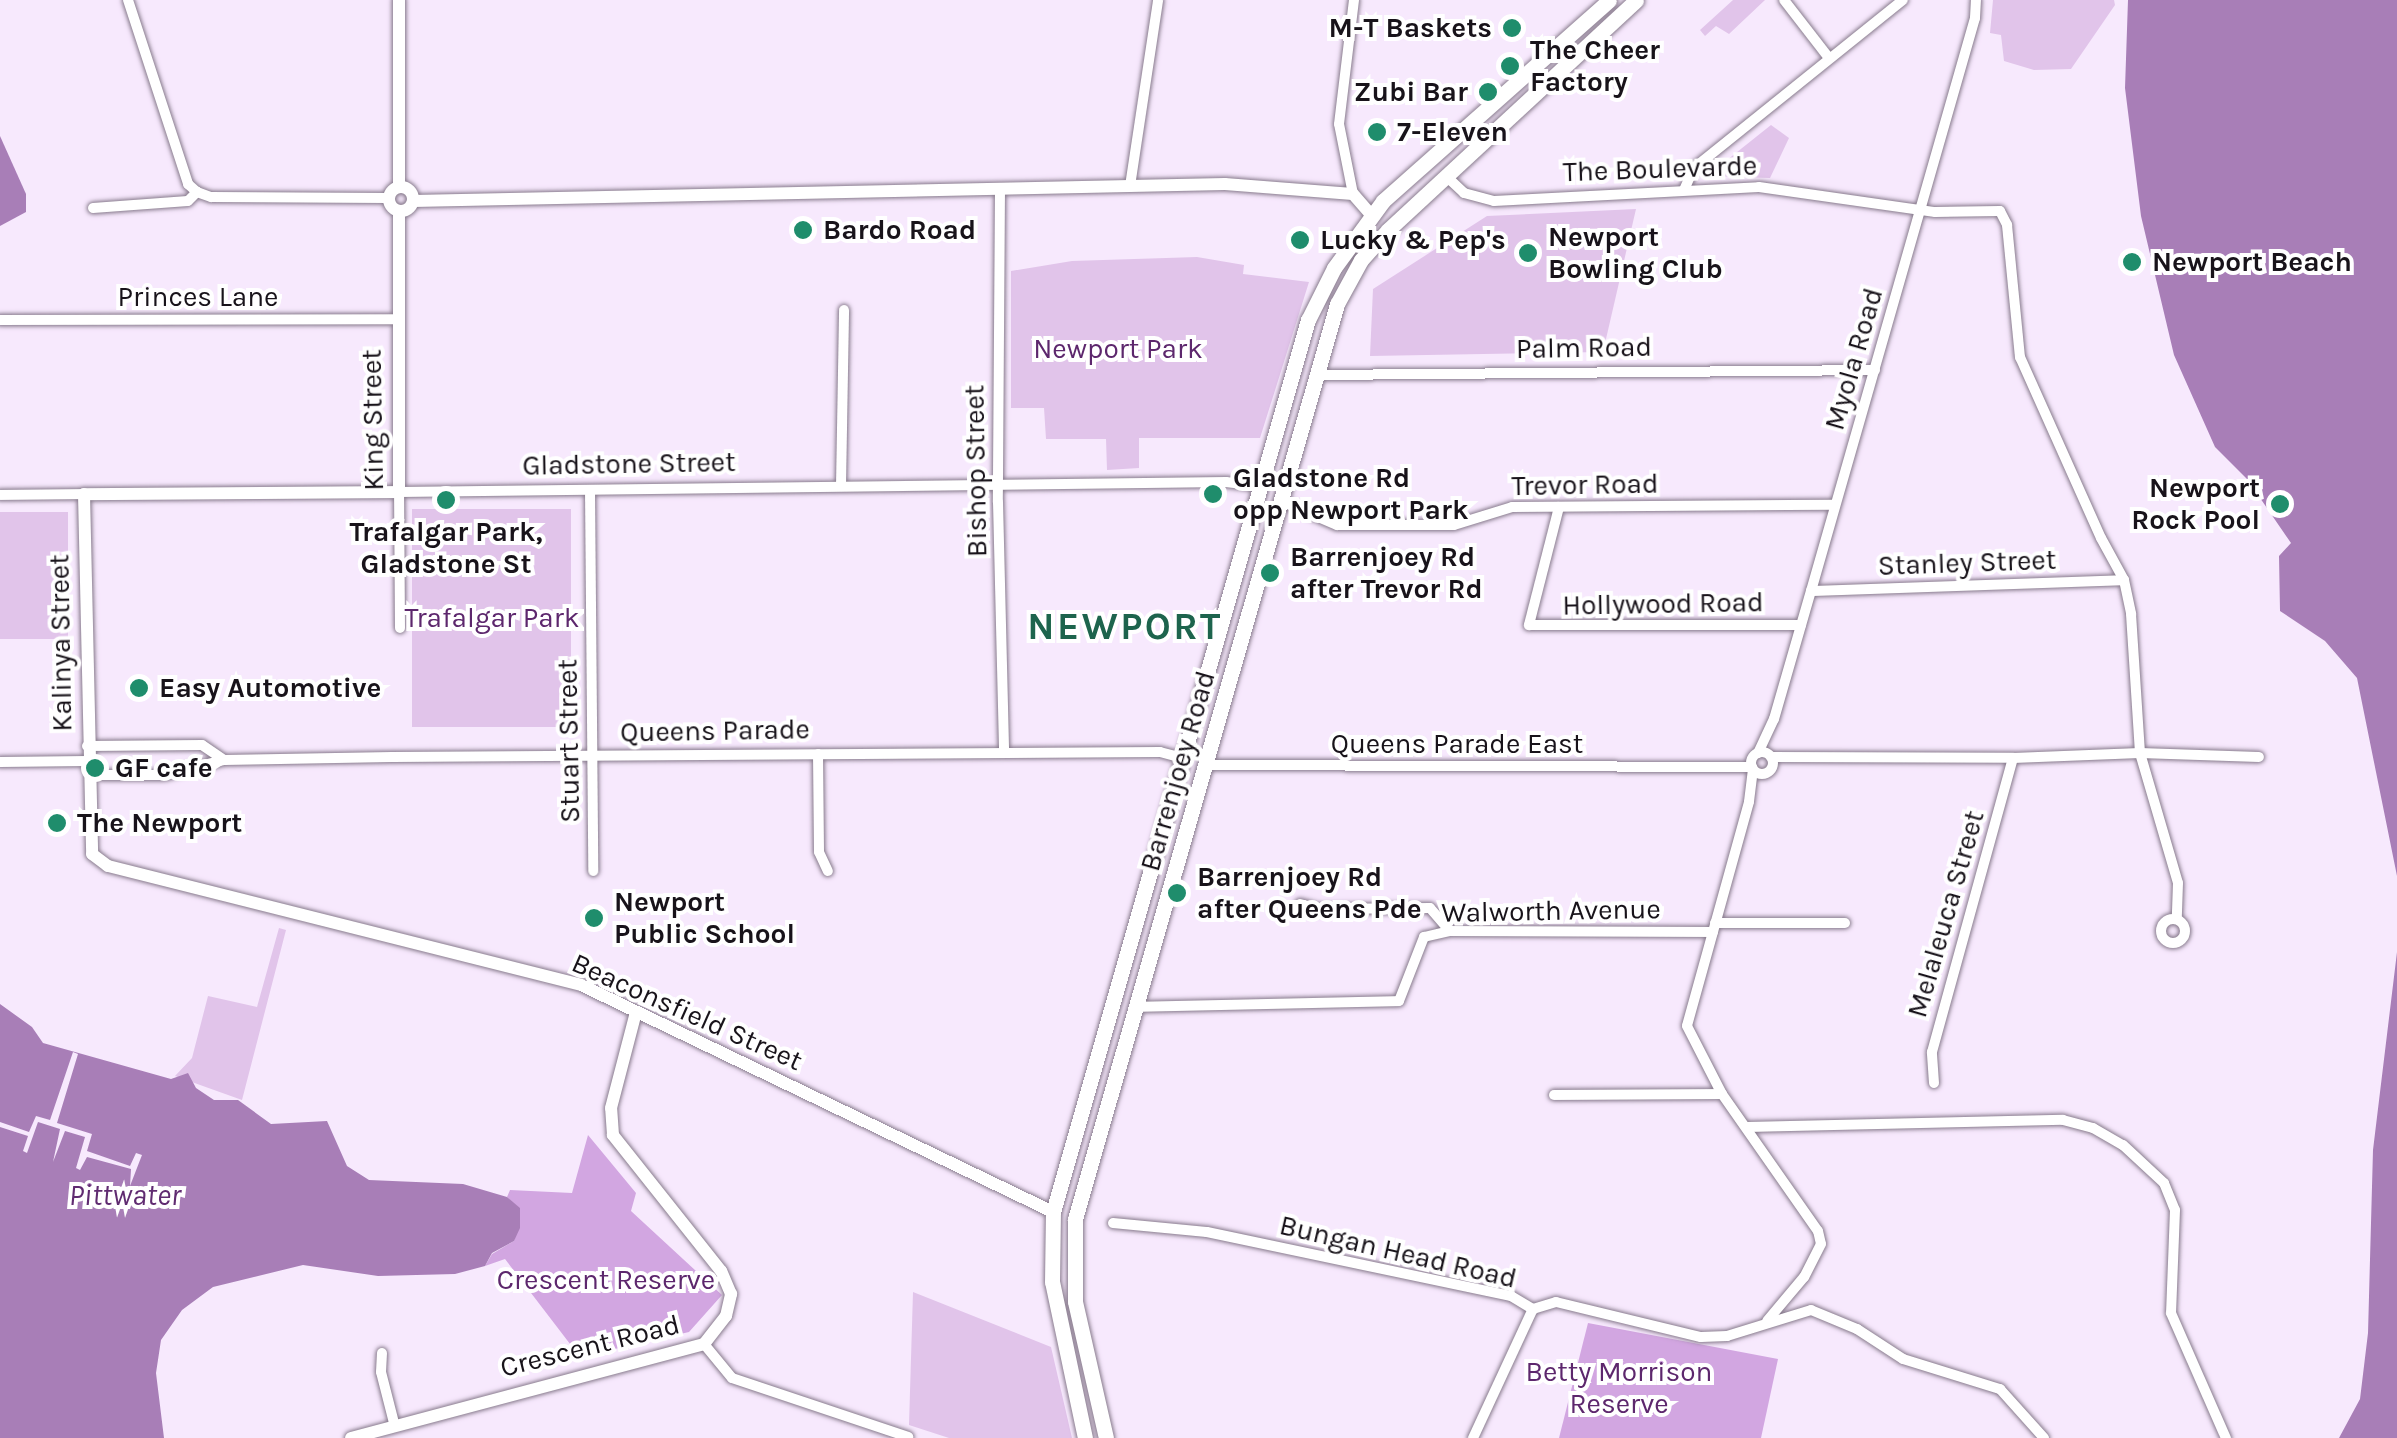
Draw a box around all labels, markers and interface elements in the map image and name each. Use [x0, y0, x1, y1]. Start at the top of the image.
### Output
place label: M-T Baskets [1329, 11, 1492, 45]
marker: M-T Baskets [1501, 17, 1523, 39]
place label: The Cheer Factory [1530, 33, 1660, 99]
marker: The Cheer Factory [1499, 55, 1521, 77]
place label: Zubi Bar [1354, 75, 1468, 109]
marker: Zubi Bar [1477, 81, 1499, 103]
place label: 7-Eleven [1397, 115, 1508, 149]
marker: 7-Eleven [1366, 121, 1388, 143]
street label: The Boulevarde [1562, 149, 1758, 189]
place label: Bardo Road [823, 213, 976, 247]
marker: Bardo Road [792, 219, 814, 241]
place label: Newport Bowling Club [1548, 220, 1723, 286]
place label: Lucky & Pep's [1320, 223, 1506, 257]
marker: Lucky & Pep's [1289, 229, 1311, 251]
marker: Newport Bowling Club [1517, 242, 1539, 264]
place label: Newport Beach [2152, 245, 2352, 279]
marker: Newport Beach [2121, 251, 2143, 273]
street label: Princes Lane [118, 280, 278, 314]
street label: Myola Road [1818, 284, 1890, 434]
street label: Palm Road [1516, 330, 1652, 366]
park label: Newport Park [1033, 332, 1203, 366]
street label: King Street [355, 349, 391, 491]
street label: Bishop Street [958, 384, 994, 558]
street label: Gladstone Street [522, 445, 736, 483]
place label: Gladstone Rd opp Newport Park [1233, 461, 1468, 527]
street label: Trevor Road [1511, 467, 1659, 503]
place label: Newport Rock Pool [2131, 471, 2260, 537]
marker: Gladstone Rd opp Newport Park [1202, 483, 1224, 505]
marker: Trafalgar Park, Gladstone St [435, 489, 457, 511]
marker: Newport Rock Pool [2269, 493, 2291, 515]
place label: Trafalgar Park, Gladstone St [349, 515, 543, 581]
place label: Barrenjoey Rd after Trevor Rd [1290, 540, 1483, 606]
street label: Stanley Street [1877, 543, 2057, 583]
street label: Kalinya Street [43, 554, 79, 732]
marker: Barrenjoey Rd after Trevor Rd [1259, 562, 1281, 584]
street label: Hollywood Road [1562, 585, 1764, 623]
park label: Trafalgar Park [404, 601, 580, 635]
district label: NEWPORT [1027, 604, 1223, 650]
street label: Stuart Street [551, 659, 587, 823]
street label: Barrenjoey Road [1133, 667, 1223, 875]
place label: Easy Automotive [159, 671, 381, 705]
marker: Easy Automotive [128, 677, 150, 699]
street label: Queens Parade [620, 713, 810, 749]
street label: Queens Parade East [1331, 727, 1583, 761]
place label: GF cafe [115, 751, 213, 785]
marker: GF cafe [84, 757, 106, 779]
place label: The Newport [77, 806, 242, 840]
street label: Melaleuca Street [1900, 807, 1992, 1021]
marker: The Newport [46, 812, 68, 834]
place label: Barrenjoey Rd after Queens Pde [1197, 860, 1422, 926]
marker: Barrenjoey Rd after Queens Pde [1166, 882, 1188, 904]
place label: Newport Public School [614, 885, 795, 951]
street label: Walworth Avenue [1441, 892, 1661, 930]
marker: Newport Public School [583, 907, 605, 929]
street label: Beaconsfield Street [567, 946, 807, 1078]
water label: Pittwater [69, 1177, 181, 1213]
street label: Bungan Head Road [1276, 1208, 1520, 1296]
park label: Crescent Reserve [497, 1263, 715, 1297]
street label: Crescent Road [497, 1307, 683, 1385]
park label: Betty Morrison Reserve [1525, 1355, 1713, 1421]

